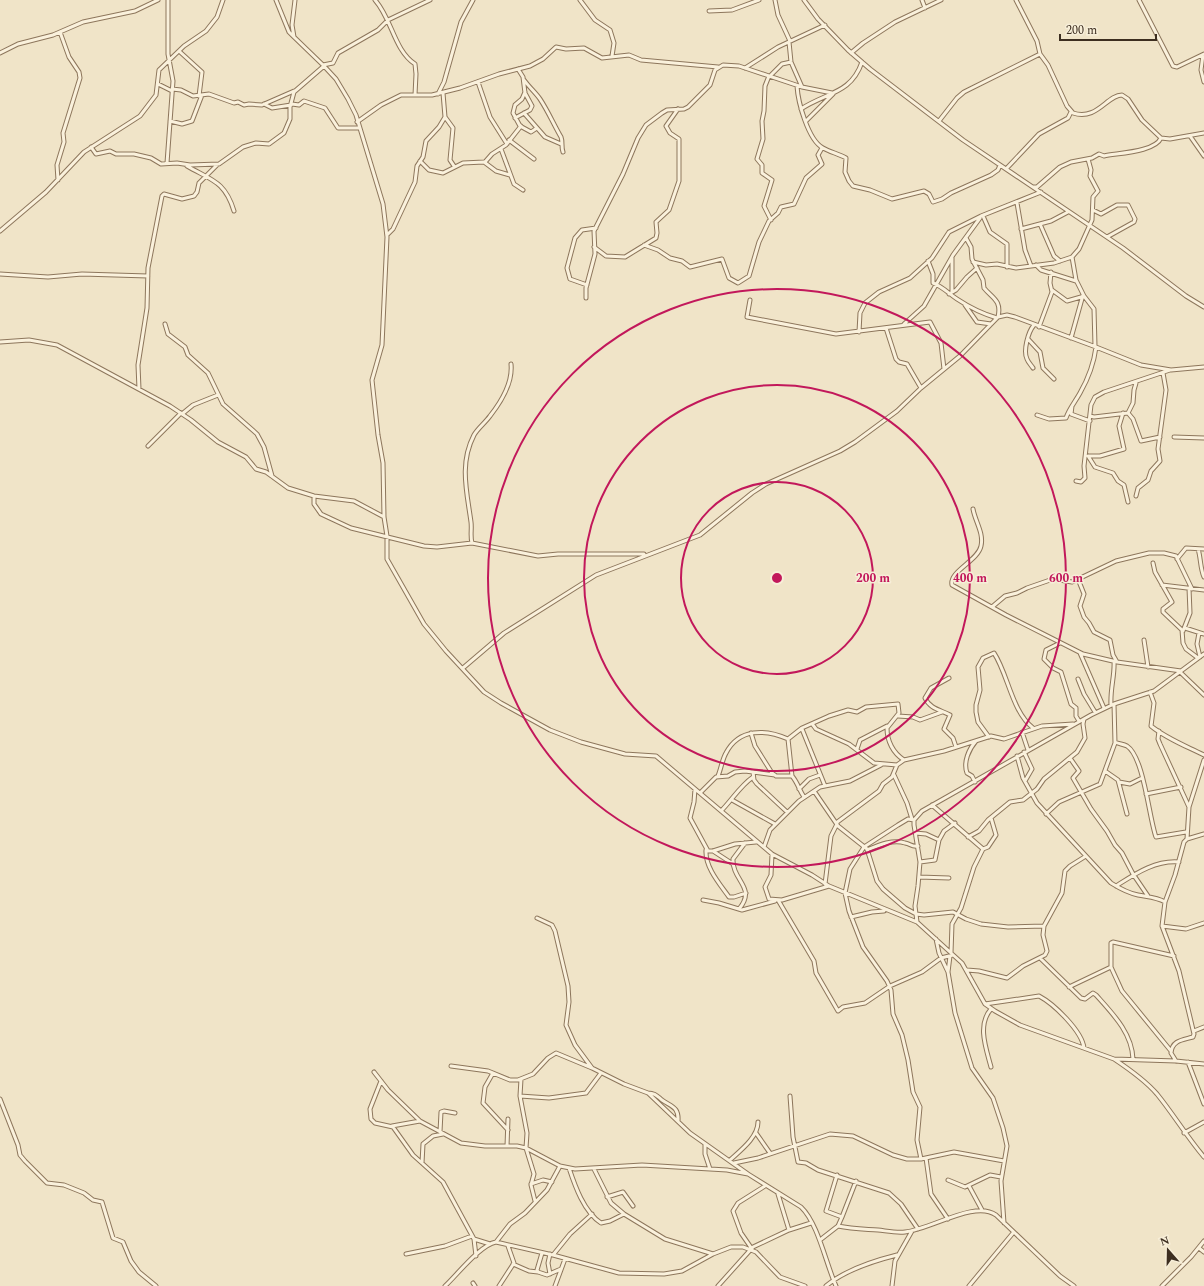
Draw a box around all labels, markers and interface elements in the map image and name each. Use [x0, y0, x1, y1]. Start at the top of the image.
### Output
scale bar [1060, 16, 1156, 42]
text: 200 m [1066, 21, 1097, 40]
text: 200 m [856, 569, 890, 588]
text: 400 m [953, 569, 987, 588]
text: 600 m [1049, 569, 1083, 588]
centre of rings [770, 571, 784, 585]
north arrow [1148, 1230, 1188, 1270]
text: N [1158, 1232, 1172, 1251]

